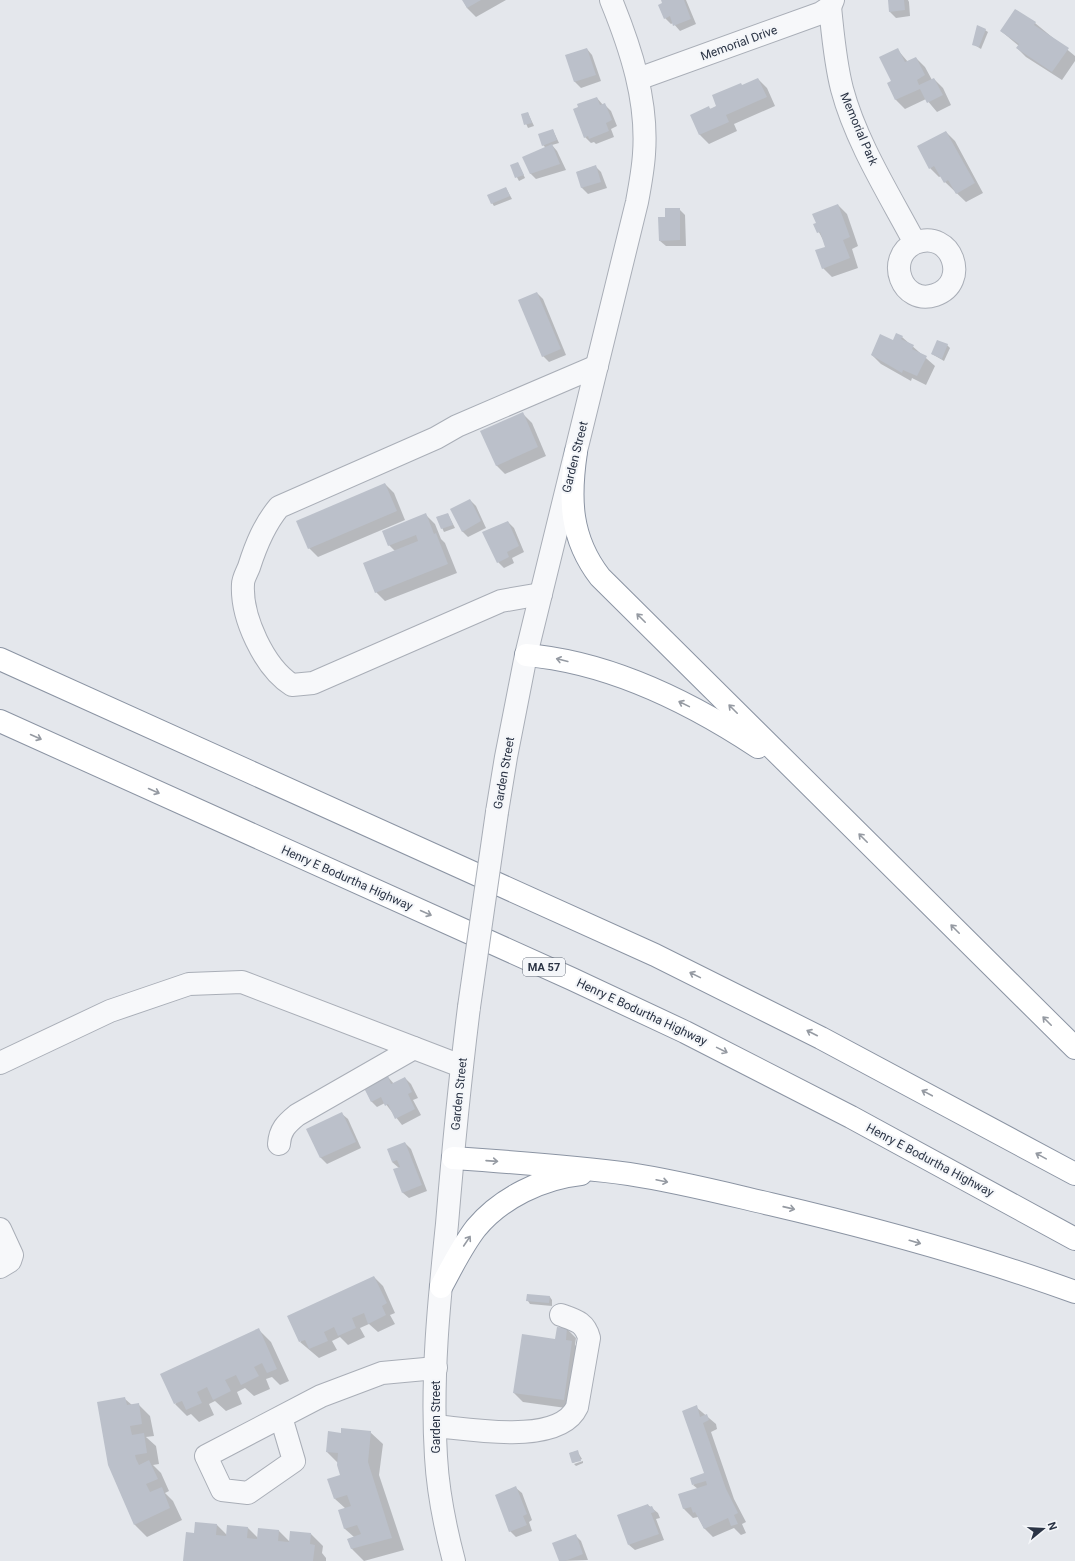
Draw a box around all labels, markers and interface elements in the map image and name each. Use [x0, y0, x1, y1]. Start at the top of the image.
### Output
street label: Memorial Drive [699, 23, 779, 63]
street label: Memorial Park [837, 90, 881, 168]
street label: Garden Street [559, 420, 591, 494]
one-way arrow [636, 613, 646, 623]
one-way arrow [556, 656, 569, 663]
one-way arrow [678, 700, 690, 707]
one-way arrow [728, 704, 738, 714]
one-way arrow [29, 734, 41, 742]
street label: Garden Street [491, 736, 517, 810]
one-way arrow [148, 788, 160, 795]
one-way arrow [858, 833, 868, 843]
street label: Henry E Bodurtha Highway [279, 843, 415, 913]
one-way arrow [419, 910, 431, 917]
one-way arrow [950, 924, 960, 934]
road number: MA 57 [523, 958, 565, 976]
one-way arrow [690, 971, 702, 978]
street label: Henry E Bodurtha Highway [575, 976, 710, 1049]
one-way arrow [1042, 1016, 1052, 1026]
one-way arrow [806, 1029, 818, 1036]
one-way arrow [715, 1047, 727, 1054]
street label: Garden Street [448, 1057, 470, 1131]
one-way arrow [921, 1089, 933, 1097]
street label: Henry E Bodurtha Highway [864, 1120, 996, 1200]
one-way arrow [1035, 1151, 1047, 1159]
one-way arrow [485, 1157, 498, 1164]
one-way arrow [655, 1177, 668, 1185]
one-way arrow [783, 1205, 796, 1213]
one-way arrow [463, 1236, 471, 1247]
one-way arrow [908, 1239, 921, 1246]
street label: Garden Street [429, 1380, 443, 1454]
north arrow [1023, 1509, 1063, 1549]
text: N [1045, 1520, 1059, 1532]

